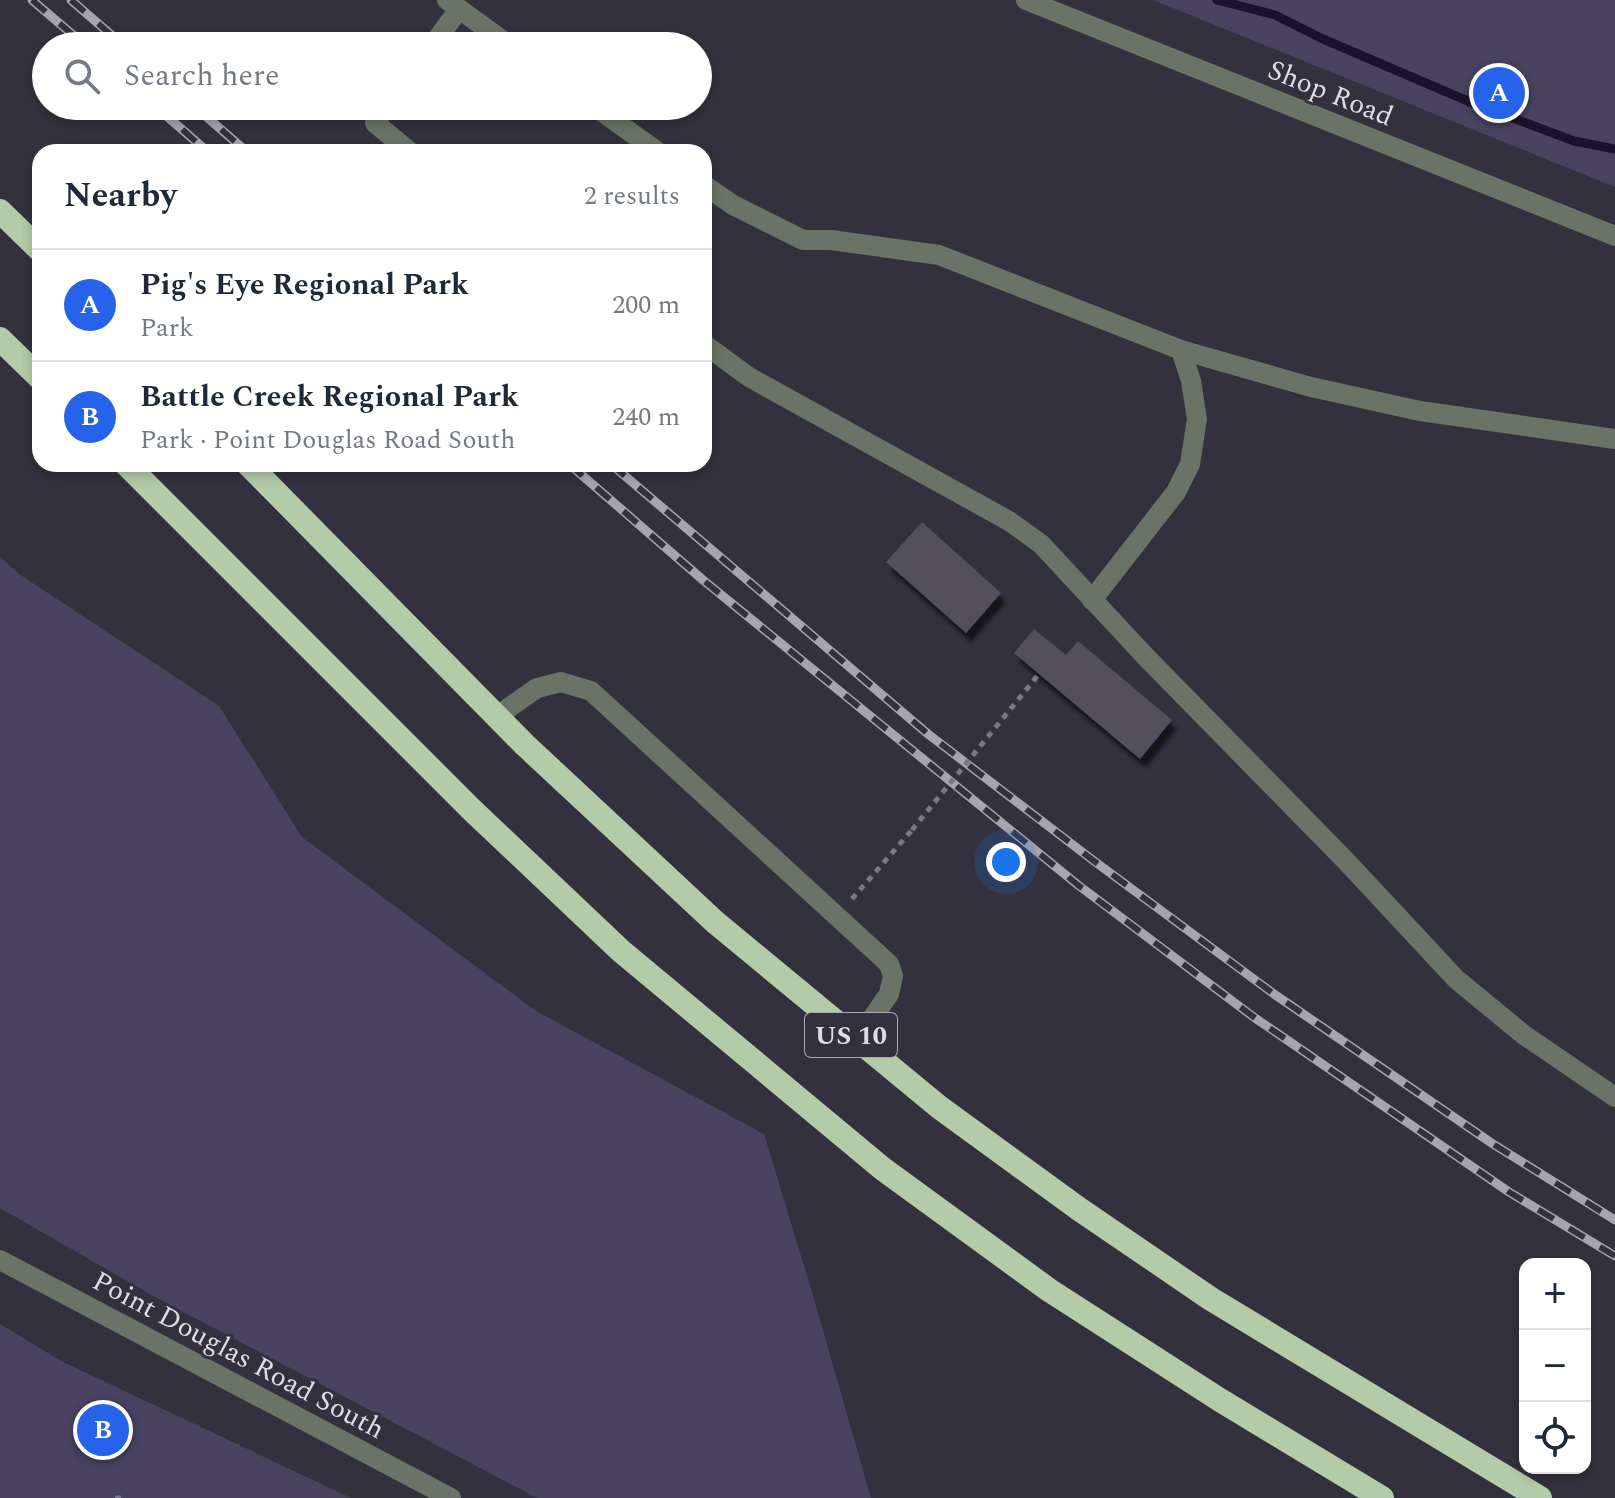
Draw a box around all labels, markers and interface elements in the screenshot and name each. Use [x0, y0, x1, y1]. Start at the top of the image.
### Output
search box [32, 32, 712, 120]
street label: Shop Road [1261, 49, 1400, 138]
text: Search here [124, 53, 280, 99]
icon: search [60, 54, 104, 98]
pin: A [1473, 63, 1525, 123]
text: Nearby [64, 170, 177, 222]
text: 2 results [584, 176, 680, 216]
text: Pig's Eye Regional Park [140, 262, 469, 308]
text: A [80, 285, 100, 325]
text: 200 m [612, 285, 680, 325]
text: Park [140, 308, 194, 348]
text: Battle Creek Regional Park [140, 374, 519, 420]
text: B [81, 397, 99, 437]
text: 240 m [612, 397, 680, 437]
text: Park · Point Douglas Road South [140, 420, 515, 460]
your location [986, 842, 1026, 882]
road number: US 10 [805, 1013, 897, 1057]
map controls [1519, 1258, 1591, 1474]
button: + [1519, 1258, 1591, 1330]
street label: Point Douglas Road South [84, 1260, 392, 1451]
button: − [1519, 1330, 1591, 1402]
pin: B [77, 1400, 129, 1460]
button: locate [1519, 1402, 1591, 1474]

